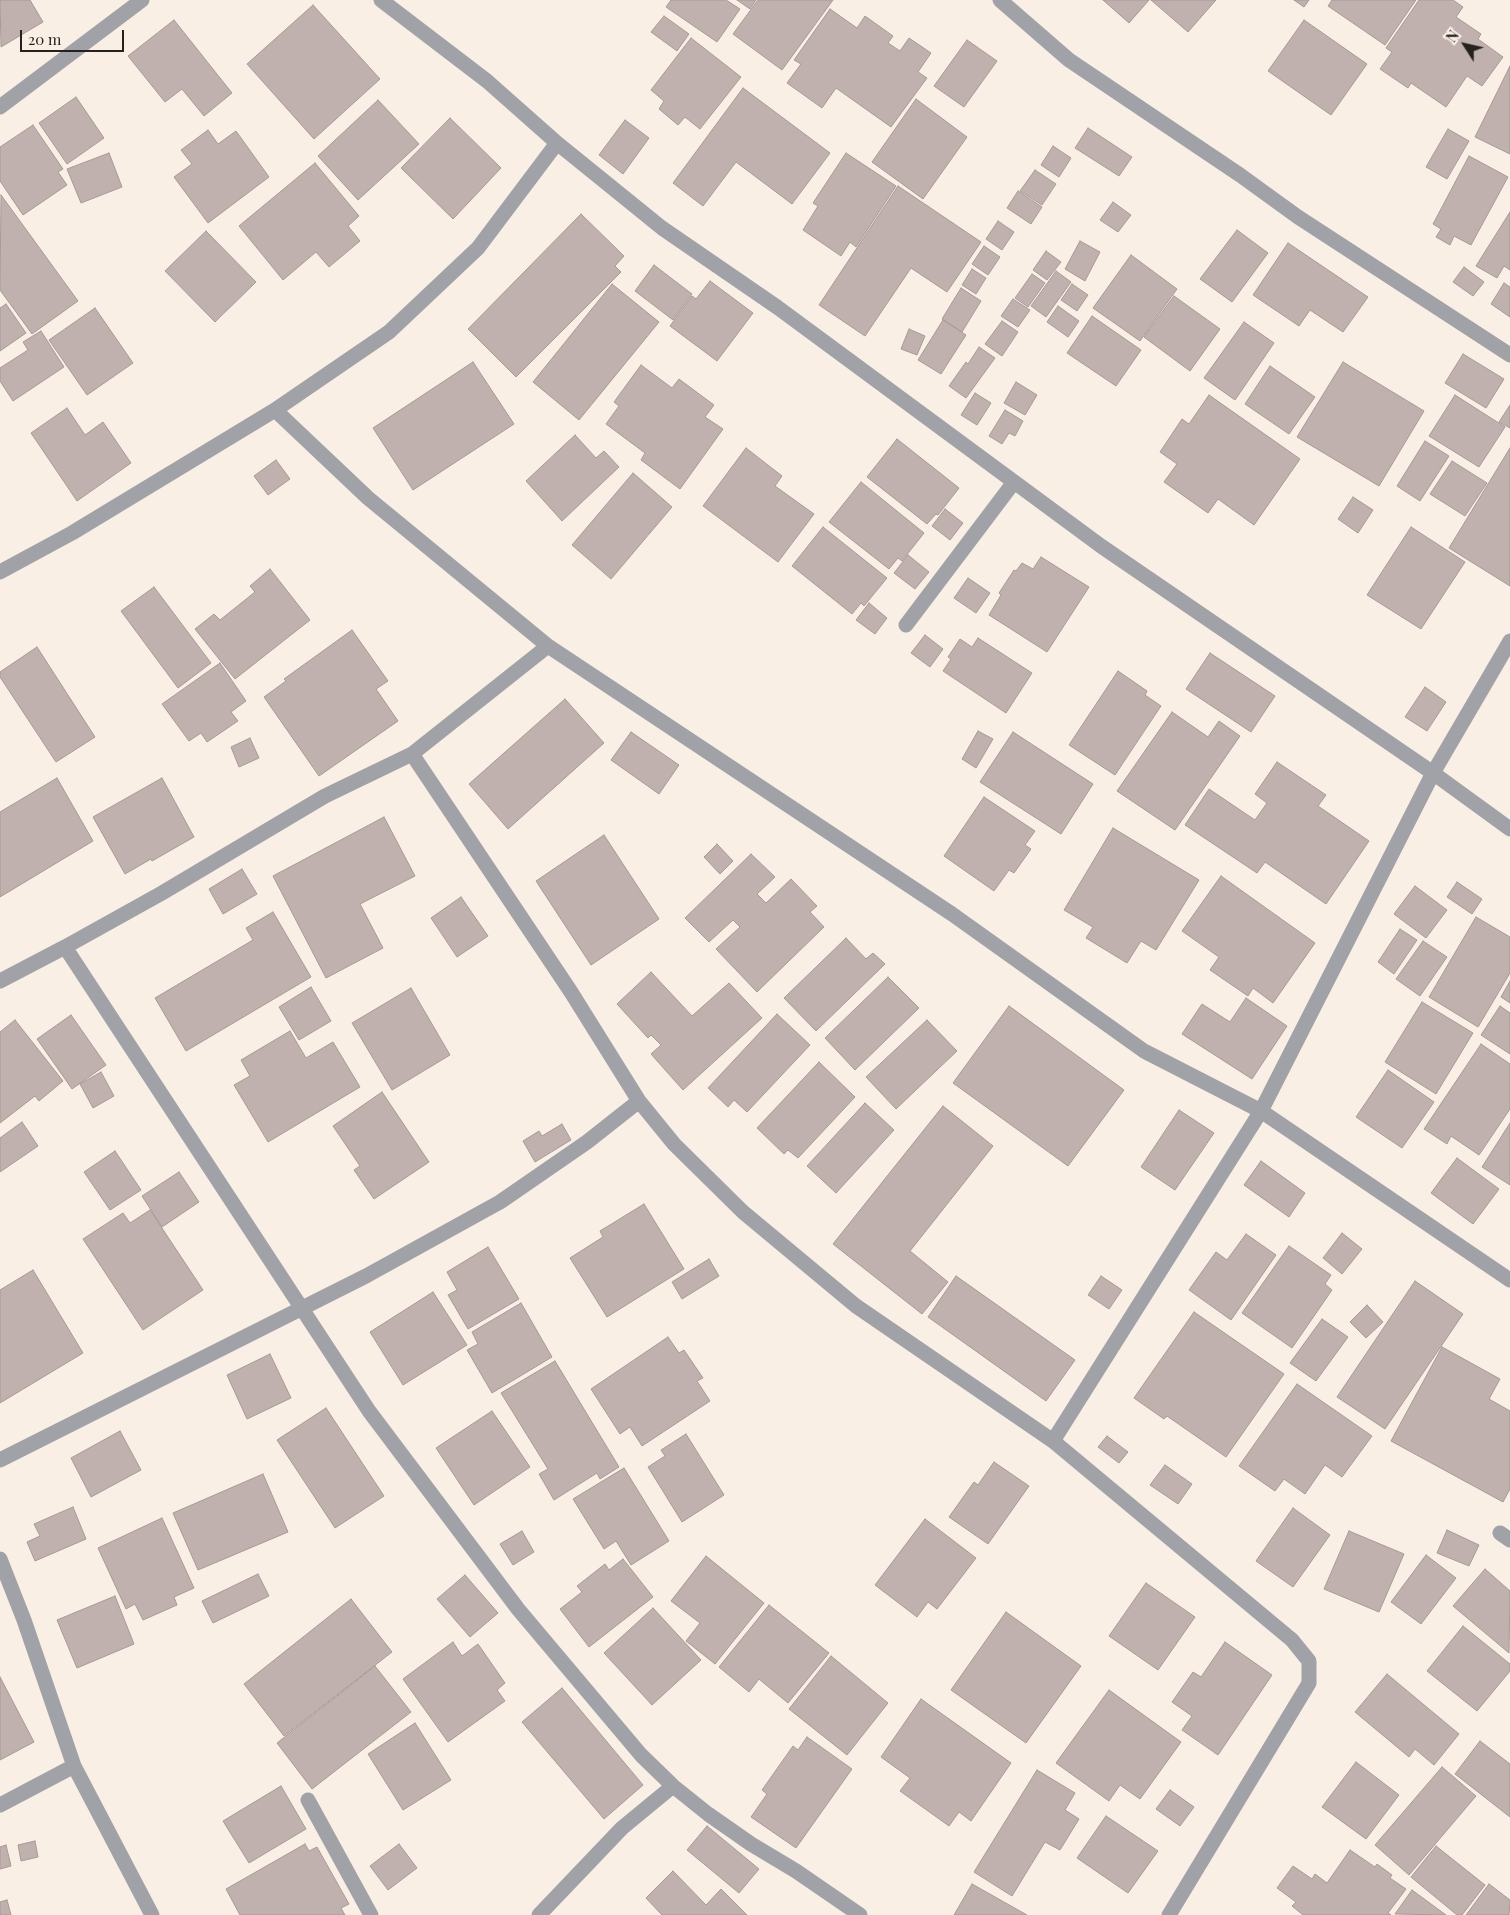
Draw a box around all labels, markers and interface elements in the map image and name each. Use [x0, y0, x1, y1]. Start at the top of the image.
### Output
scale bar [22, 20, 126, 52]
north arrow [1440, 20, 1490, 70]
text: N [1442, 27, 1463, 46]
text: 20 m [28, 29, 61, 49]

